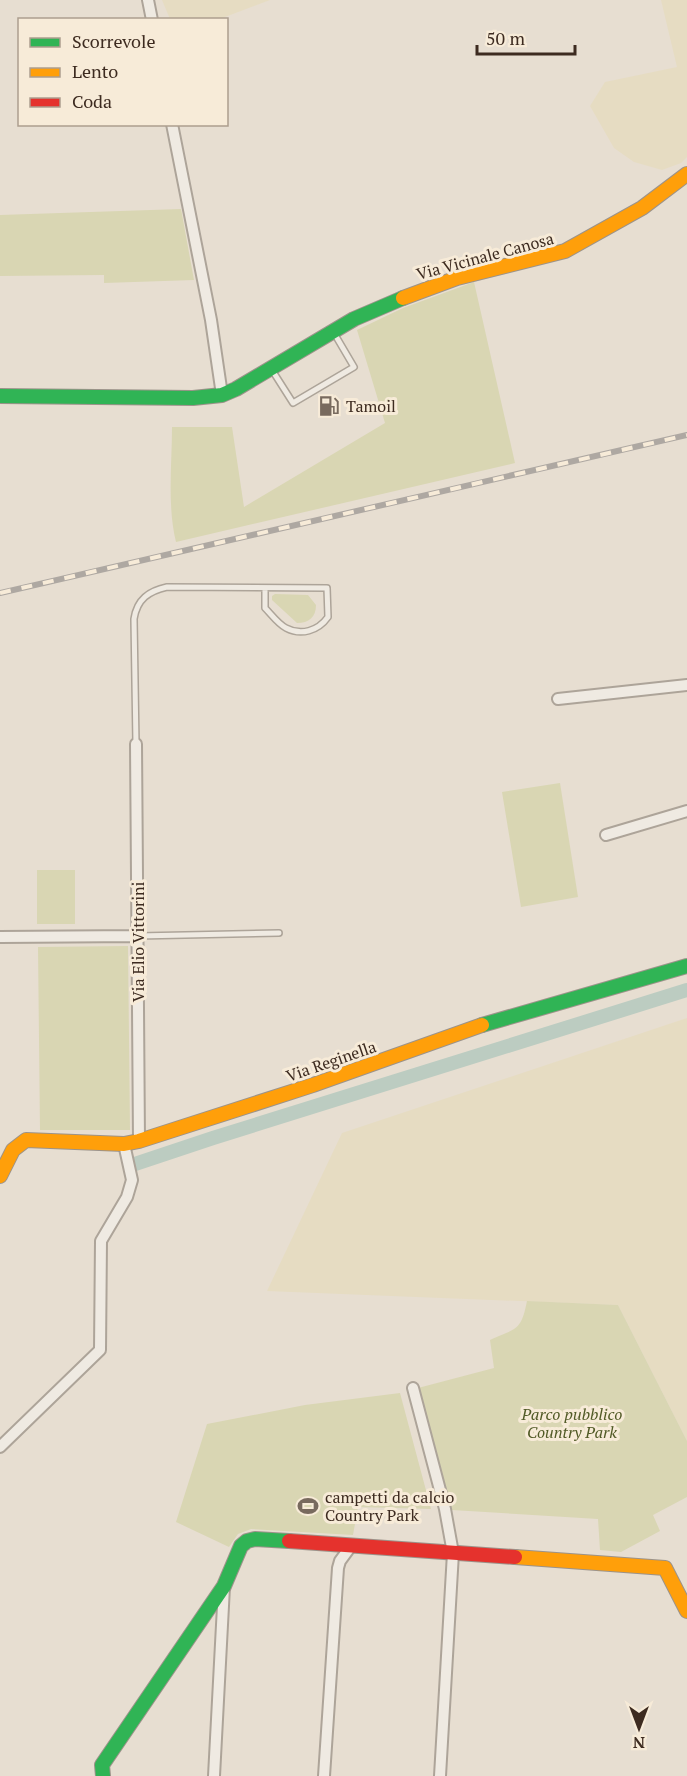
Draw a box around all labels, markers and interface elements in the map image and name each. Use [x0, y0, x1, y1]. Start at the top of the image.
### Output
legend [18, 18, 228, 126]
scale bar [477, 18, 574, 56]
text: 50 m [486, 26, 526, 50]
text: Scorrevole [72, 29, 155, 53]
text: Lento [72, 59, 118, 83]
text: Coda [72, 89, 112, 113]
street label: Via Vicinale Canosa [414, 227, 556, 285]
fuel station icon: Tamoil [317, 394, 341, 418]
place label: Tamoil [346, 395, 396, 417]
street label: Via Elio Vittorini [127, 881, 149, 1002]
street label: Via Reginella [283, 1035, 379, 1087]
park label: Parco pubblico Country Park [521, 1403, 622, 1443]
place label: campetti da calcio Country Park [325, 1486, 454, 1526]
sports icon: campetti da calcio Country Park [296, 1494, 320, 1518]
north arrow [609, 1698, 669, 1758]
text: N [633, 1732, 645, 1754]

